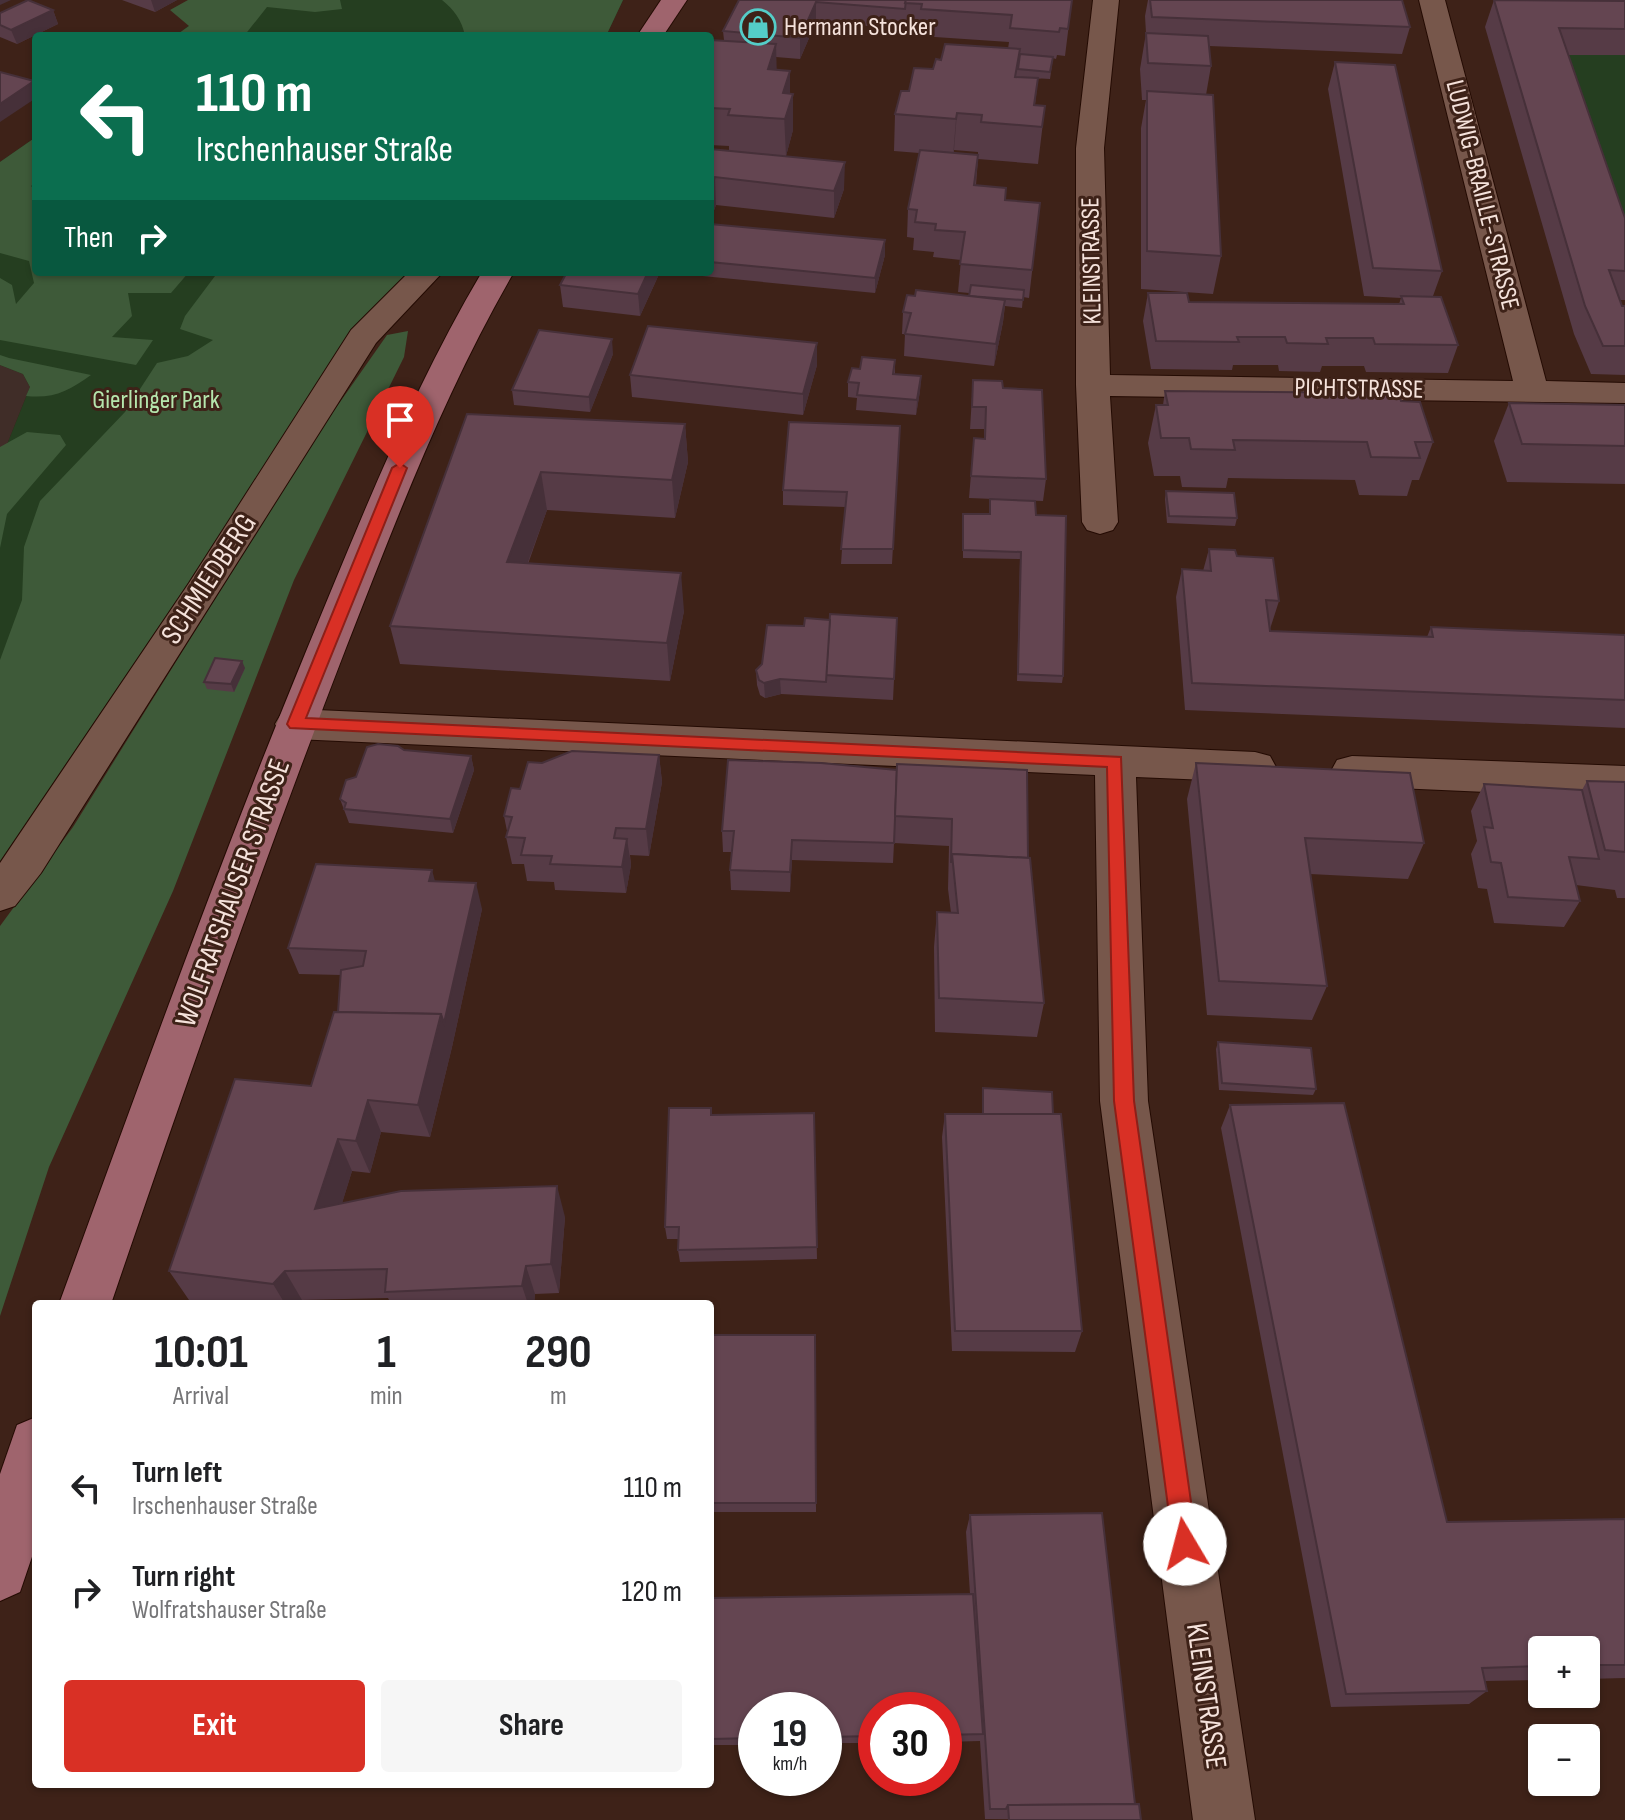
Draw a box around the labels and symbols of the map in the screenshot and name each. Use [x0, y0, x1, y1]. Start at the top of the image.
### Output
shop icon: Hermann Stocker [739, 8, 777, 46]
place label: Hermann Stocker [784, 12, 936, 43]
street label: LUDWIG-BRAILLE-STRASSE [1438, 77, 1526, 313]
street label: KLEINSTRASSE [1075, 197, 1109, 325]
street label: PICHTSTRASSE [1294, 372, 1424, 406]
park label: Gierlinger Park [92, 385, 220, 416]
pin [366, 386, 434, 468]
street label: SCHMIEDBERG [154, 507, 264, 651]
street label: WOLFRATSHAUSER STRASSE [168, 754, 298, 1032]
position arrow [1143, 1502, 1227, 1586]
street label: KLEINSTRASSE [1178, 1621, 1234, 1771]
speed limit sign: 30 [858, 1692, 962, 1796]

